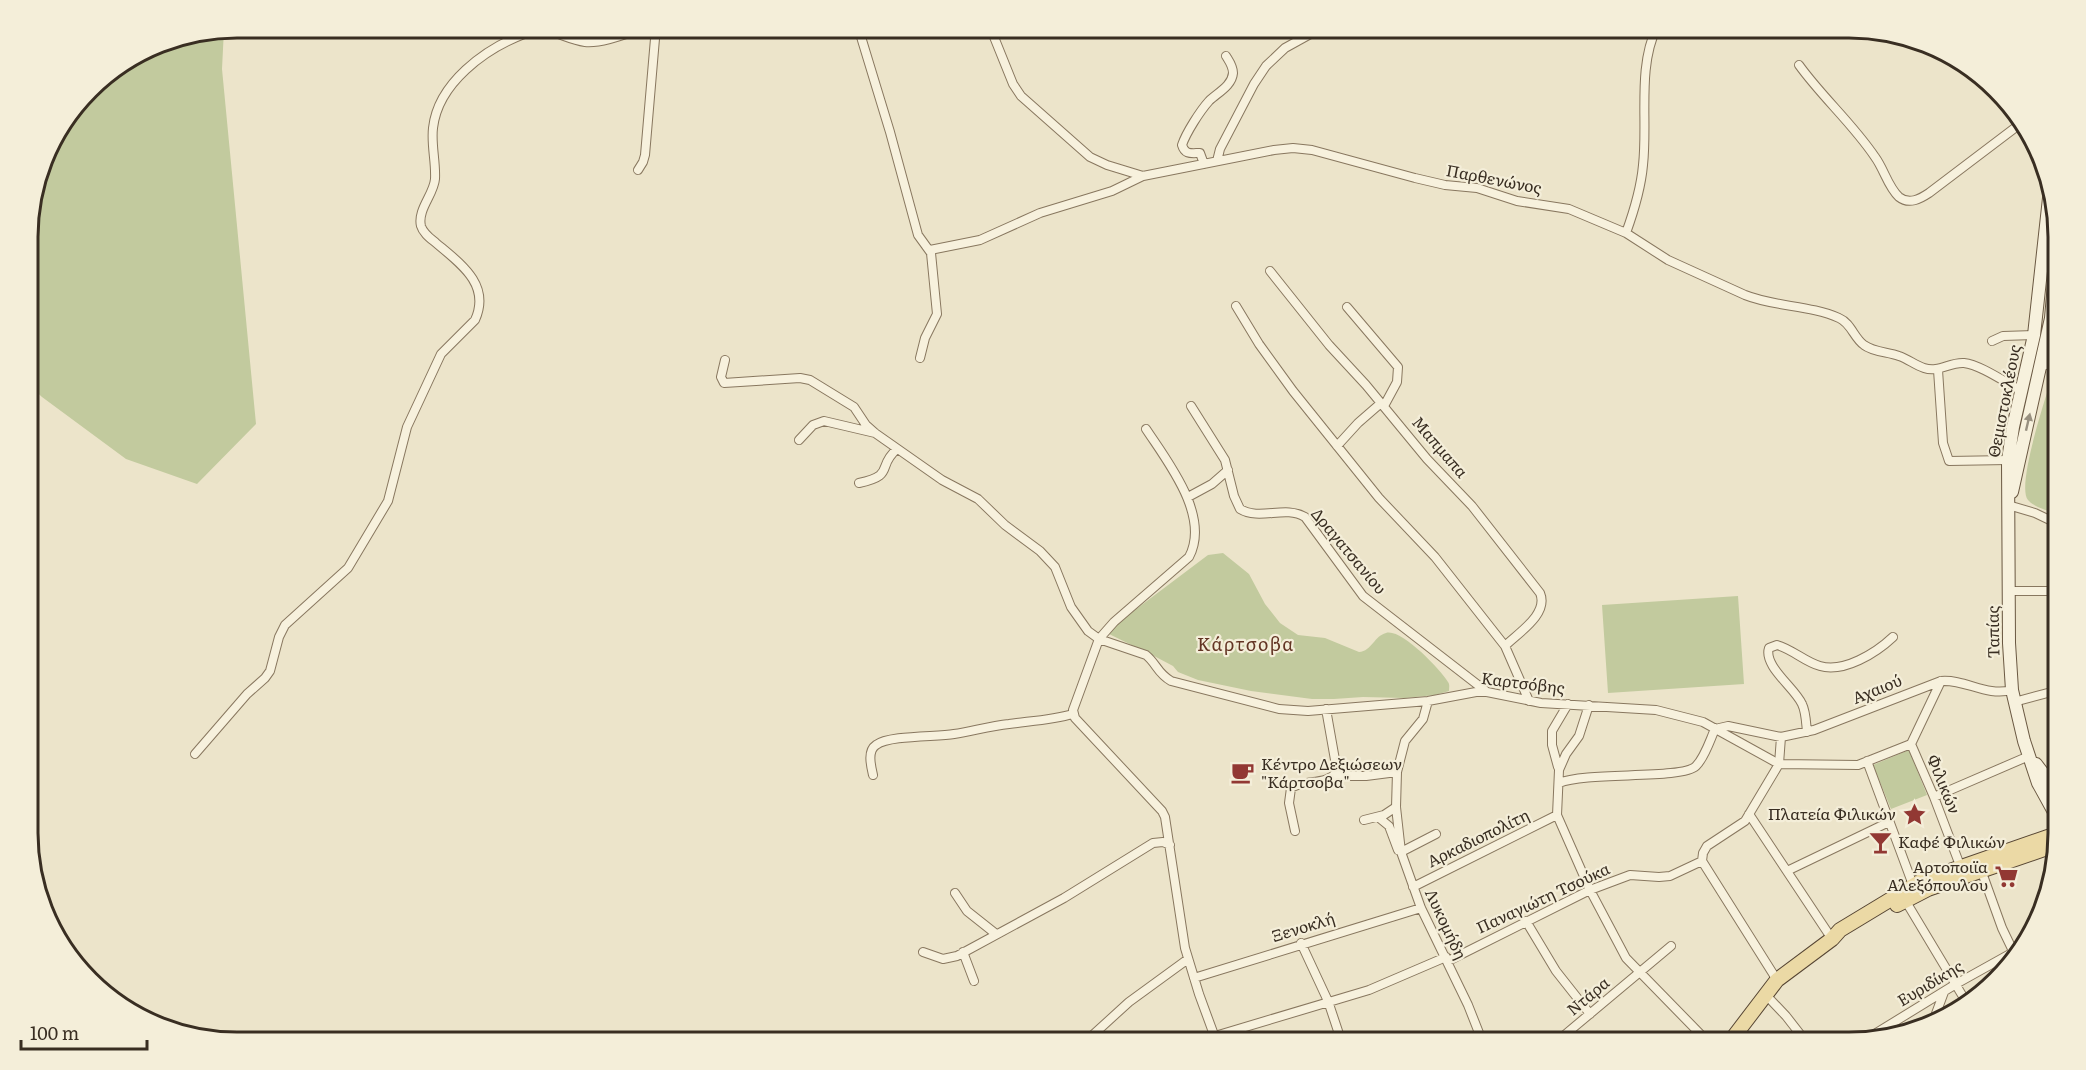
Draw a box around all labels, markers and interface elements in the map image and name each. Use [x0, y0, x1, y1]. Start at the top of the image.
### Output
street label: Παρθενώνος [1444, 157, 1544, 199]
street label: Θεμιστοκλέους [1980, 342, 2026, 459]
street label: Μαπμαπα [1407, 410, 1474, 483]
one-way arrow [2024, 412, 2033, 431]
street label: Δραγατσανίου [1307, 502, 1393, 599]
street label: Ταπίας [1980, 605, 2004, 659]
district label: Κάρτσοβα [1197, 630, 1295, 657]
street label: Καρτσόβης [1480, 665, 1566, 699]
street label: Αχαιού [1848, 667, 1905, 709]
street label: Φιλικών [1922, 750, 1968, 817]
place label: Κέντρο Δεξιώσεων "Κάρτσοβα" [1261, 751, 1402, 793]
cafe icon: Κέντρο Δεξιώσεων "Κάρτσοβα" [1230, 760, 1256, 786]
place label: Πλατεία Φιλικών [1768, 801, 1896, 825]
place icon: Πλατεία Φιλικών [1901, 801, 1927, 827]
street label: Αρκαδιοπολίτη [1422, 802, 1533, 872]
bar icon: Καφέ Φιλικών [1867, 829, 1893, 855]
place label: Καφέ Φιλικών [1898, 829, 2005, 853]
place label: Αρτοποιϊα Αλεξόπουλου [1887, 854, 1988, 896]
street label: Παναγιώτη Τσούκα [1472, 856, 1614, 939]
supermarket icon: Αρτοποιϊα Αλεξόπουλου [1993, 863, 2019, 889]
street label: Λυκομήδη [1420, 884, 1474, 963]
street label: Ξενοκλή [1268, 905, 1337, 947]
street label: Ευριδίκης [1892, 953, 1967, 1011]
street label: Ντάρα [1561, 970, 1614, 1020]
scale bar [21, 1013, 147, 1051]
text: 100 m [30, 1019, 79, 1046]

